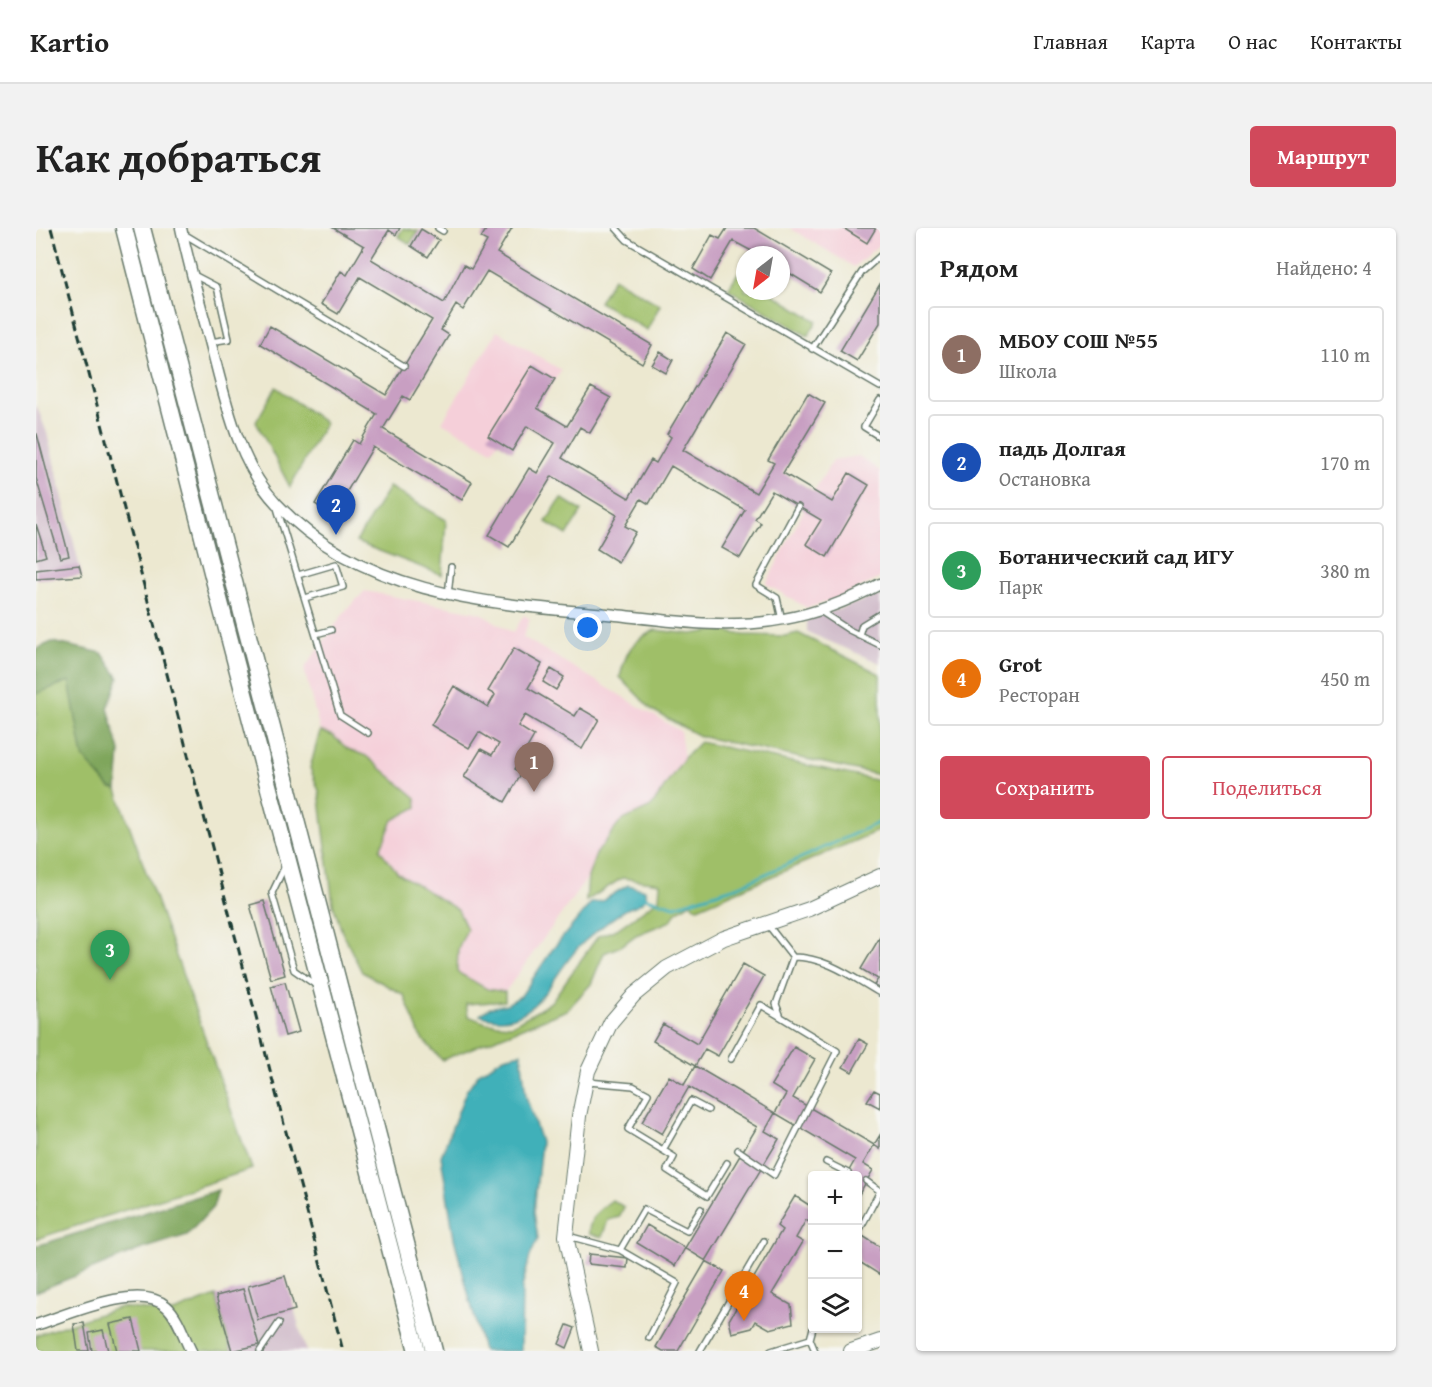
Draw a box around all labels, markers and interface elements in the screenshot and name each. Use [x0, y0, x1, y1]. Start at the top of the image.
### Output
text: Kartio [30, 21, 109, 62]
text: Главная [1033, 26, 1108, 57]
text: Карта [1141, 26, 1195, 57]
text: О нас [1228, 26, 1277, 57]
text: Контакты [1310, 26, 1402, 57]
text: Как добраться [36, 126, 321, 187]
button: Маршрут [1250, 126, 1396, 187]
north arrow [736, 246, 790, 300]
text: Рядом [940, 248, 1018, 287]
text: Найдено: 4 [1276, 253, 1372, 282]
text: МБОУ СОШ №55 [999, 324, 1158, 356]
text: 1 [956, 340, 967, 369]
text: 110 m [1320, 340, 1370, 369]
text: Школа [999, 356, 1057, 385]
text: падь Долгая [999, 432, 1126, 464]
text: 2 [956, 448, 967, 477]
text: 170 m [1320, 448, 1370, 477]
text: Остановка [999, 464, 1091, 493]
pin: 2 [316, 486, 356, 535]
text: Ботанический сад ИГУ [999, 540, 1234, 572]
text: 3 [956, 556, 967, 585]
text: 380 m [1320, 556, 1370, 585]
text: Парк [999, 572, 1043, 601]
your location [573, 613, 602, 642]
text: Grot [999, 648, 1042, 680]
text: 4 [956, 664, 967, 693]
text: 450 m [1320, 664, 1370, 693]
text: Ресторан [999, 680, 1080, 709]
pin: 1 [514, 742, 554, 792]
button: Сохранить [940, 756, 1150, 819]
button: Поделиться [1162, 756, 1372, 819]
pin: 3 [90, 930, 130, 980]
map controls [808, 1171, 862, 1333]
button: + [808, 1171, 862, 1225]
button: − [808, 1225, 862, 1279]
pin: 4 [724, 1272, 764, 1321]
button: layers [808, 1279, 862, 1333]

